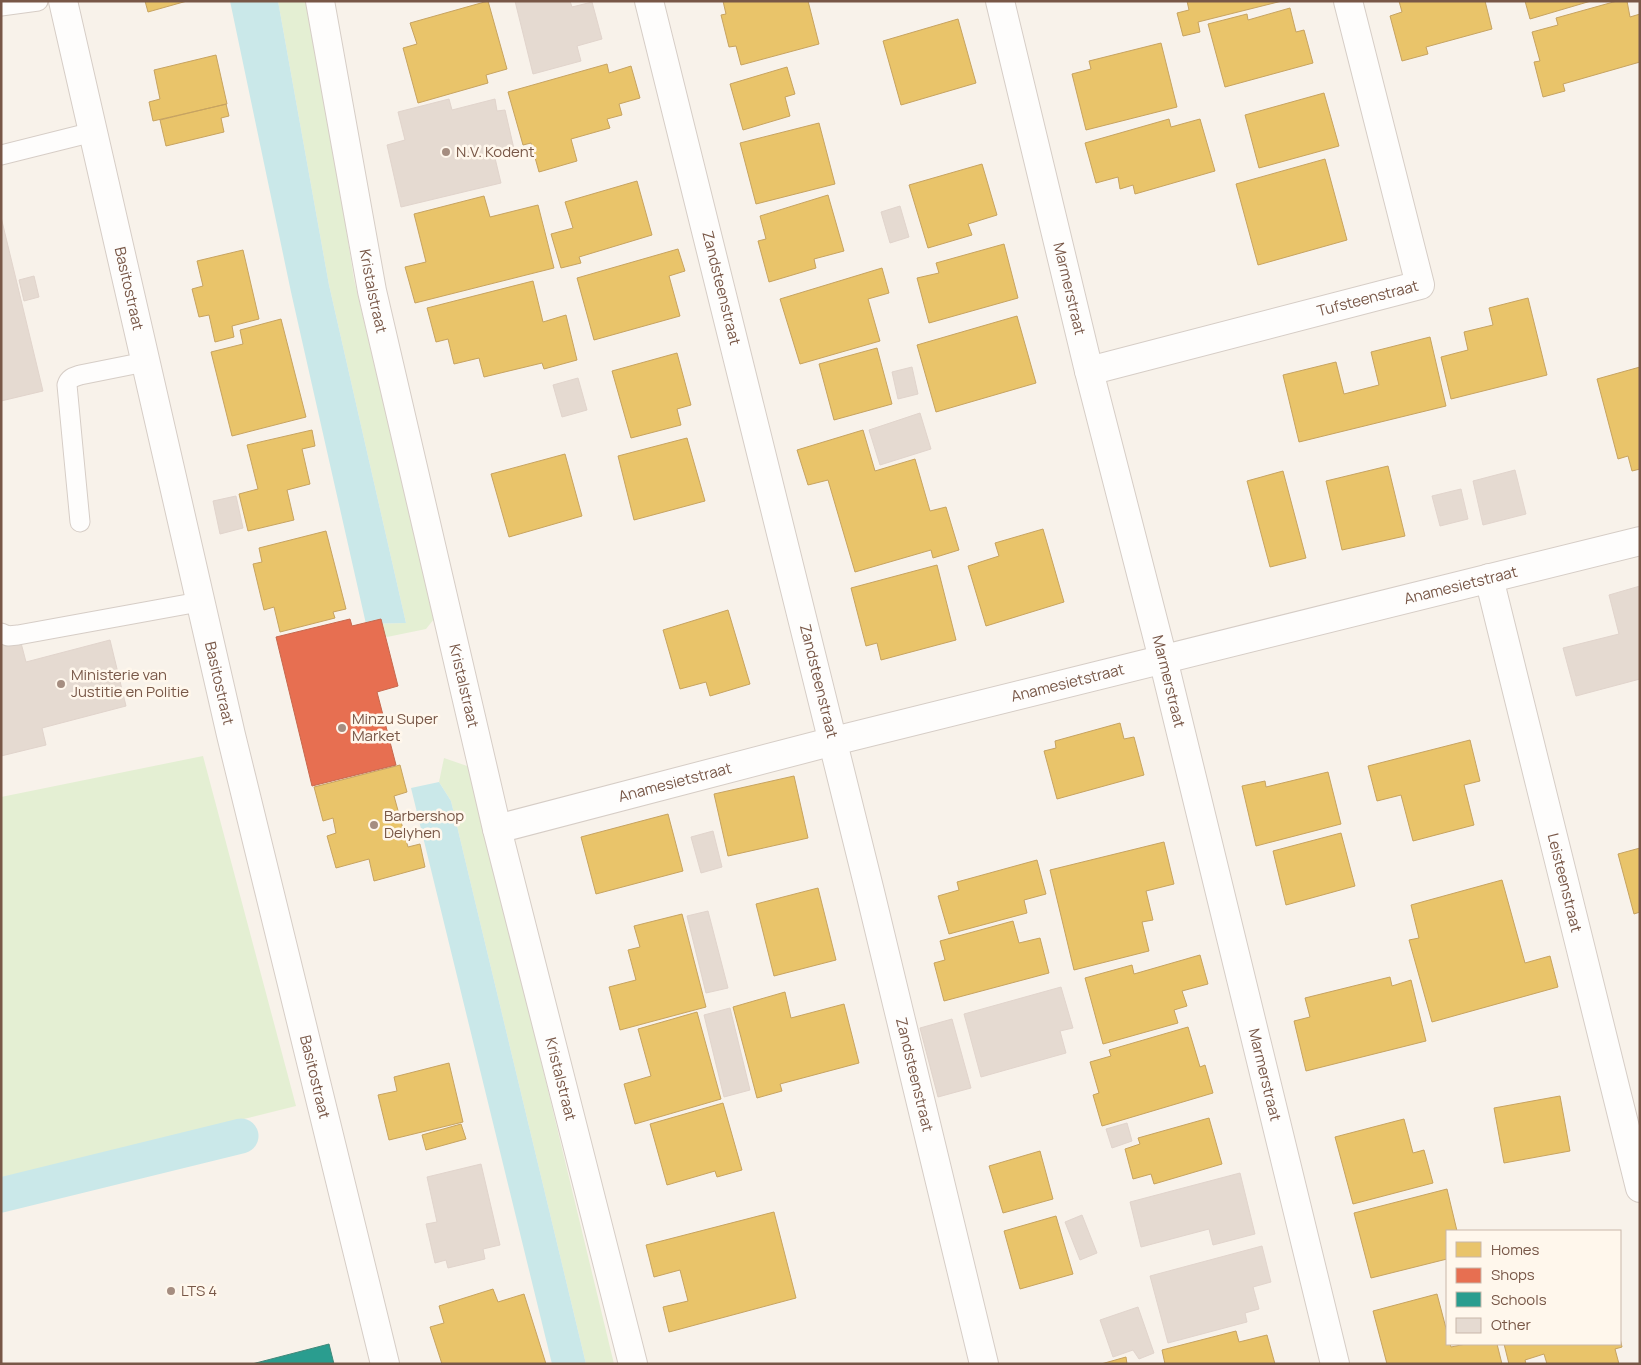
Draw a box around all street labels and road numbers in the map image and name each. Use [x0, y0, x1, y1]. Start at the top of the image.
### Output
street label: Zandsteenstraat [697, 229, 746, 347]
street label: Marmerstraat [1048, 240, 1091, 337]
street label: Basitostraat [110, 245, 149, 332]
street label: Kristalstraat [355, 247, 392, 335]
street label: Tufsteenstraat [1315, 275, 1421, 321]
street label: Anamesietstraat [1402, 561, 1519, 609]
street label: Zandsteenstraat [795, 622, 843, 740]
street label: Marmerstraat [1147, 633, 1190, 730]
street label: Basitostraat [200, 639, 239, 727]
street label: Kristalstraat [444, 642, 484, 730]
street label: Anamesietstraat [1009, 658, 1126, 707]
street label: Anamesietstraat [616, 757, 734, 807]
street label: Leisteenstraat [1543, 831, 1587, 934]
street label: Zandsteenstraat [891, 1015, 939, 1134]
street label: Marmerstraat [1244, 1026, 1286, 1123]
street label: Basitostraat [295, 1033, 336, 1121]
street label: Kristalstraat [540, 1035, 582, 1123]

